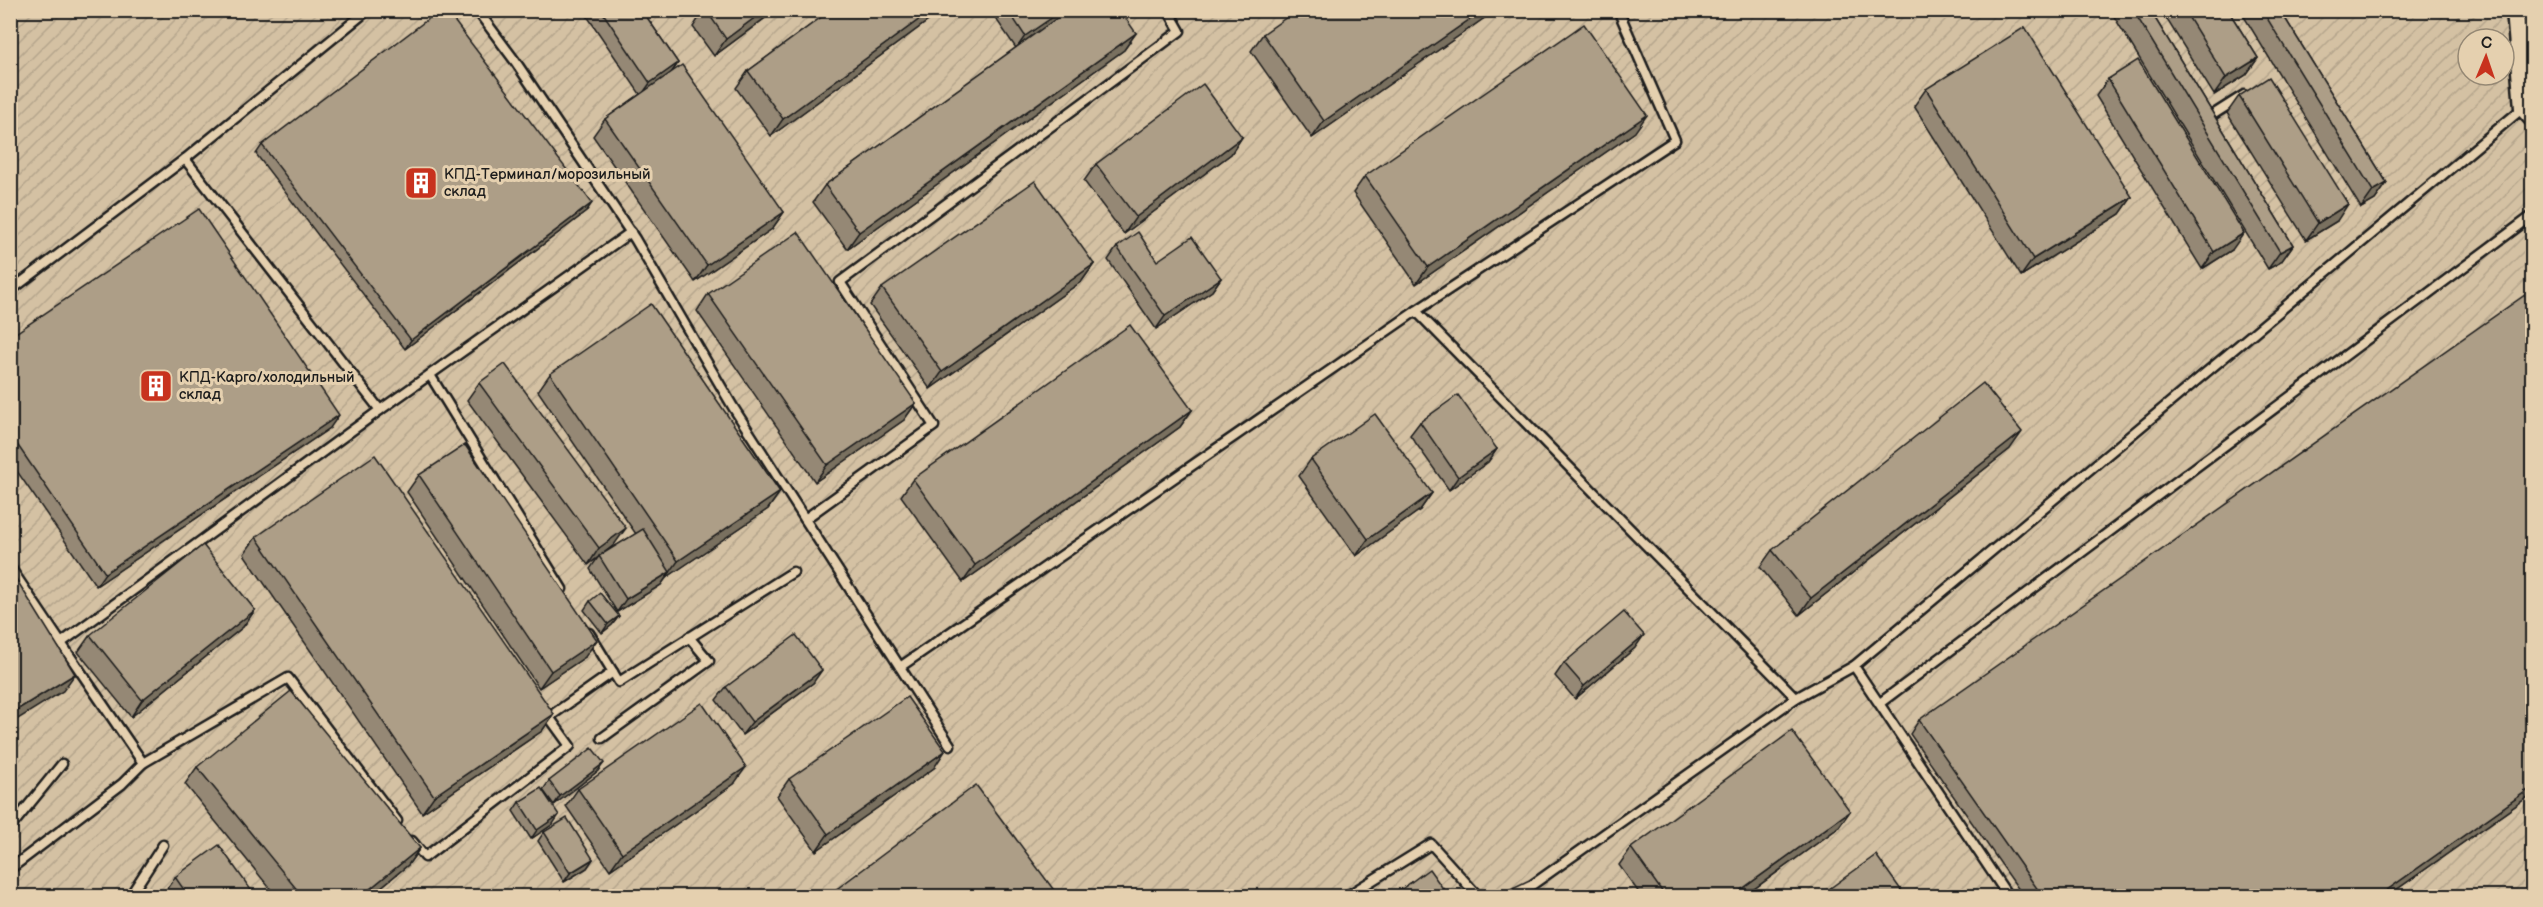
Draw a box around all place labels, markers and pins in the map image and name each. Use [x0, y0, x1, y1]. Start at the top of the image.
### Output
building icon: КПД-Терминал/морозильный склад [403, 165, 439, 201]
place label: КПД-Терминал/морозильный склад [444, 165, 651, 201]
building icon: КПД-Карго/холодильный склад [138, 368, 174, 404]
place label: КПД-Карго/холодильный склад [179, 368, 355, 404]

